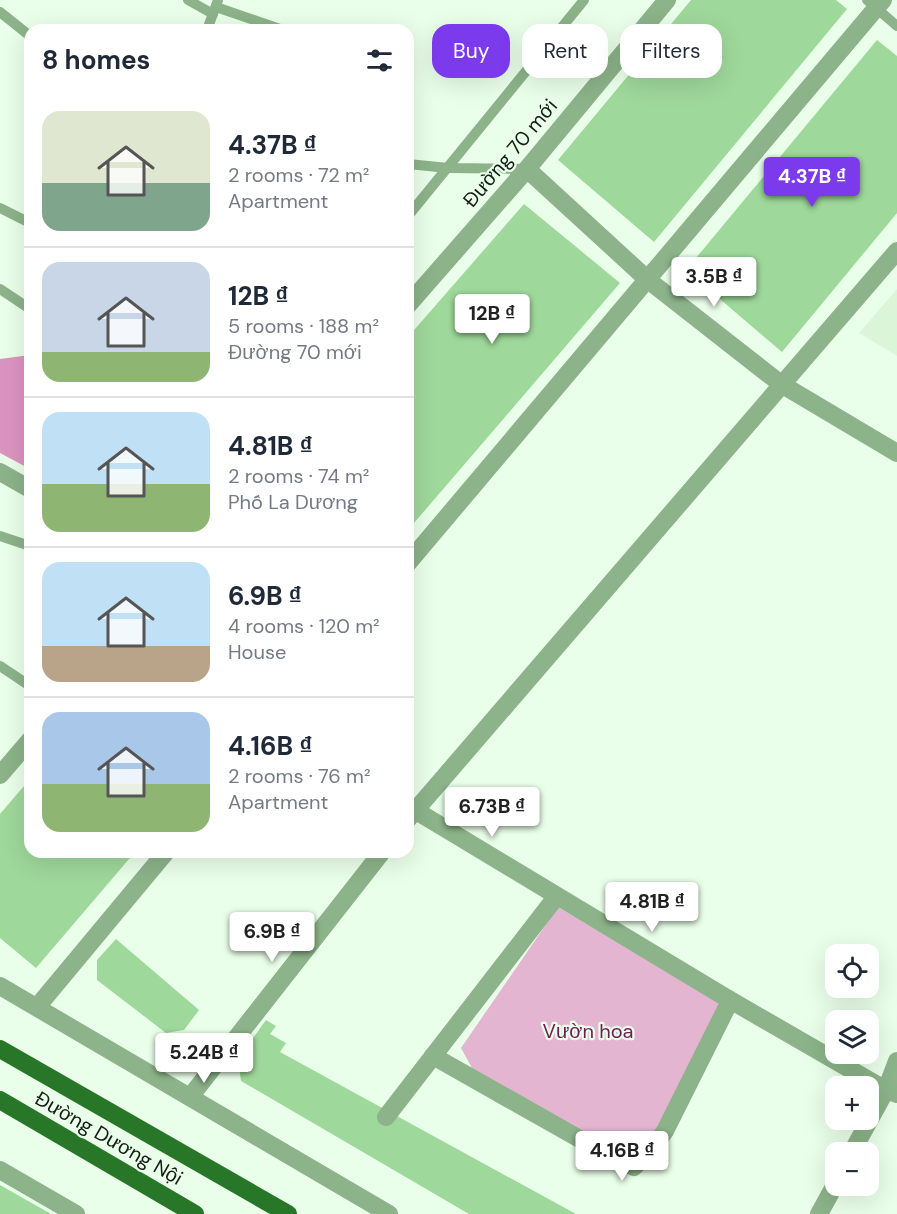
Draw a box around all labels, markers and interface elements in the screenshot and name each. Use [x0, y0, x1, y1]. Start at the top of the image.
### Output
chip: Buy [432, 24, 510, 78]
chip: Rent [522, 24, 608, 78]
chip: Filters [620, 24, 722, 78]
text: 8 homes [42, 43, 150, 77]
icon: filters [363, 44, 396, 77]
street label: Đường 70 mới [457, 93, 563, 213]
text: 4.37B ₫ [228, 128, 317, 162]
icon: home [90, 135, 162, 207]
pin: 4.37B ₫ [757, 157, 867, 208]
text: 2 rooms · 72 m² [228, 162, 369, 188]
text: 4.37B ₫ [778, 163, 846, 189]
text: Apartment [228, 188, 328, 214]
pin: 3.5B ₫ [665, 257, 763, 308]
text: 3.5B ₫ [685, 263, 743, 289]
text: 12B ₫ [228, 279, 289, 313]
icon: home [90, 286, 162, 358]
pin: 12B ₫ [450, 294, 534, 345]
text: 12B ₫ [469, 300, 515, 326]
text: 5 rooms · 188 m² [228, 313, 379, 339]
text: Đường 70 mới [228, 339, 362, 365]
text: 4.81B ₫ [228, 429, 313, 463]
icon: home [90, 436, 162, 508]
text: 2 rooms · 74 m² [228, 463, 369, 489]
text: Phố La Dương [228, 489, 358, 515]
text: 6.9B ₫ [228, 579, 302, 613]
icon: home [90, 586, 162, 658]
text: 4 rooms · 120 m² [228, 613, 380, 639]
text: House [228, 639, 286, 665]
text: 4.16B ₫ [228, 729, 313, 763]
icon: home [90, 736, 162, 808]
text: 2 rooms · 76 m² [228, 763, 371, 789]
pin: 6.73B ₫ [437, 787, 547, 838]
text: Apartment [228, 789, 328, 815]
text: 6.73B ₫ [459, 793, 525, 819]
pin: 4.81B ₫ [597, 882, 707, 933]
text: 4.81B ₫ [619, 888, 685, 914]
pin: 6.9B ₫ [223, 912, 321, 963]
text: 6.9B ₫ [244, 918, 300, 944]
map controls [825, 944, 879, 1196]
button: locate [825, 944, 879, 998]
button: layers [825, 1010, 879, 1064]
park label: Vườn hoa [543, 1018, 633, 1044]
pin: 5.24B ₫ [149, 1033, 259, 1084]
text: 5.24B ₫ [169, 1039, 239, 1065]
button: + [825, 1076, 879, 1130]
street label: Đường Dương Nội [30, 1085, 188, 1191]
pin: 4.16B ₫ [567, 1131, 677, 1182]
text: 4.16B ₫ [589, 1137, 655, 1163]
button: − [825, 1142, 879, 1196]

